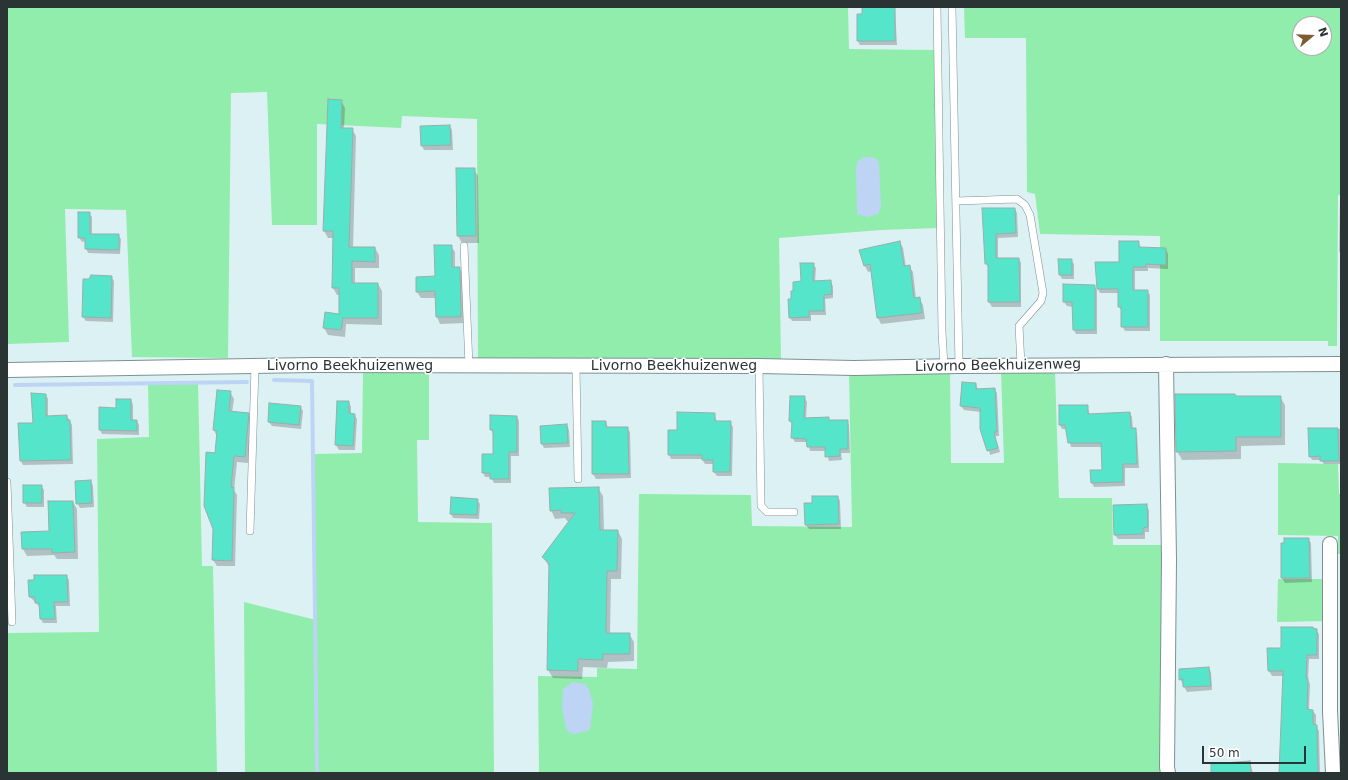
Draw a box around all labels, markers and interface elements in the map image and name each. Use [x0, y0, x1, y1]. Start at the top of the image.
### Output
north arrow [1292, 16, 1332, 56]
text: N [1315, 26, 1331, 39]
street label: Livorno Beekhuizenweg [915, 356, 1081, 376]
street label: Livorno Beekhuizenweg [267, 358, 433, 374]
street label: Livorno Beekhuizenweg [591, 358, 757, 374]
scale bar [1204, 738, 1308, 764]
text: 50 m [1209, 746, 1240, 760]

